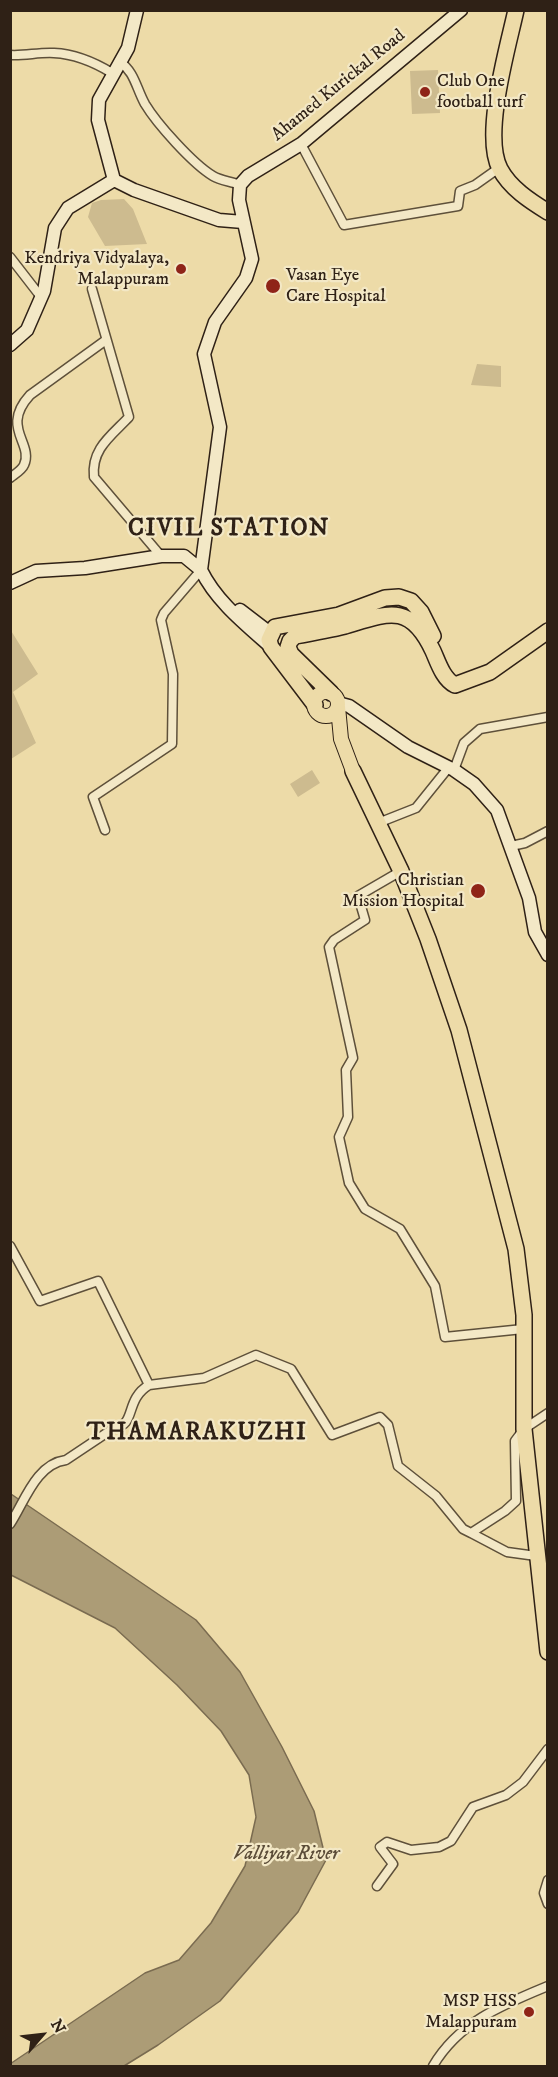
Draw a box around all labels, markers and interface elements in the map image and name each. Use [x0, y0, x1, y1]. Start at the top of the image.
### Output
street label: Ahamed Kurickal Road [268, 25, 410, 147]
place label: Club One football turf [437, 71, 524, 113]
marker: Club One football turf [418, 85, 432, 99]
place label: Kendriya Vidyalaya, Malappuram [24, 248, 169, 290]
marker: Kendriya Vidyalaya, Malappuram [174, 262, 188, 276]
place label: Vasan Eye Care Hospital [286, 265, 386, 308]
marker: Vasan Eye Care Hospital [264, 277, 282, 295]
district label: CIVIL STATION [128, 516, 330, 544]
place label: Christian Mission Hospital [342, 870, 464, 912]
marker: Christian Mission Hospital [469, 882, 487, 900]
district label: THAMARAKUZHI [87, 1420, 307, 1448]
water label: Valliyar River [233, 1843, 339, 1867]
place label: MSP HSS Malappuram [425, 1991, 517, 2034]
north arrow [12, 2005, 72, 2065]
marker: MSP HSS Malappuram [522, 2005, 536, 2019]
text: N [46, 2016, 70, 2037]

